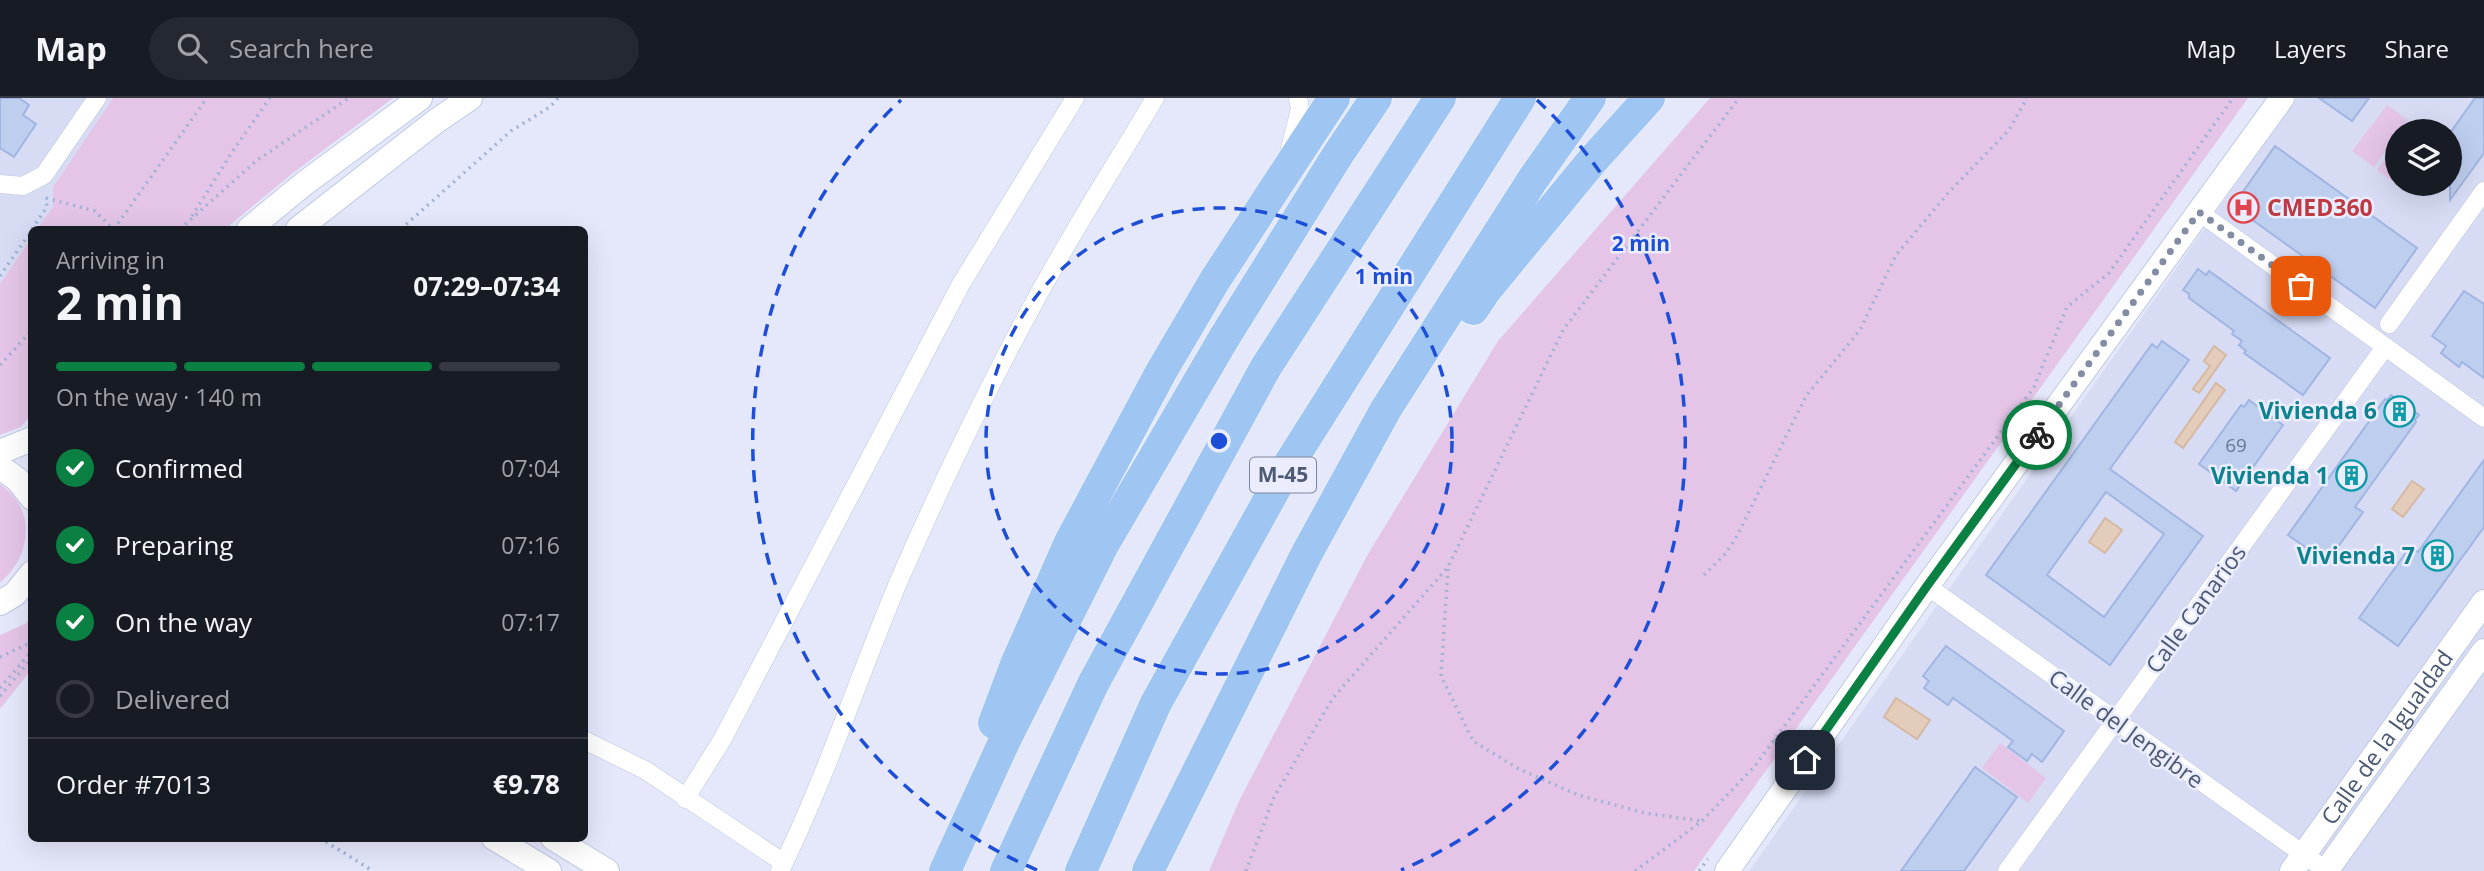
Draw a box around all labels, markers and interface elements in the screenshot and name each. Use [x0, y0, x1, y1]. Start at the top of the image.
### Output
search box [149, 17, 639, 80]
text: Map [35, 26, 107, 71]
icon: search [173, 29, 211, 67]
text: Search here [229, 30, 374, 66]
text: Map [2186, 32, 2236, 65]
text: Layers [2274, 32, 2347, 65]
text: Share [2385, 32, 2449, 65]
map controls [2385, 119, 2462, 196]
button: layers [2385, 119, 2462, 196]
hospital icon: CMED360 [2227, 191, 2261, 225]
place label: CMED360 [2267, 191, 2373, 223]
text: 2 min [1612, 229, 1670, 257]
text: Arriving in [56, 244, 165, 276]
pin [2271, 256, 2331, 316]
text: 1 min [1355, 262, 1413, 290]
icon: bag [2282, 267, 2320, 305]
text: 07:29–07:34 [413, 268, 560, 304]
text: 2 min [56, 271, 184, 333]
text: On the way · 140 m [56, 381, 262, 413]
place label: Vivienda 6 [2259, 394, 2377, 426]
building icon: Vivienda 6 [2383, 394, 2417, 428]
courier [2002, 400, 2072, 470]
icon: bike [2018, 416, 2056, 454]
centre of rings [1207, 429, 1231, 453]
house number: 69 [2225, 432, 2247, 458]
icon: check [56, 449, 94, 487]
text: Confirmed [115, 450, 243, 486]
text: 07:04 [501, 452, 560, 484]
road number: M-45 [1250, 458, 1316, 492]
place label: Vivienda 1 [2211, 459, 2329, 491]
building icon: Vivienda 1 [2335, 459, 2369, 493]
icon: check [56, 526, 94, 564]
text: Preparing [115, 527, 233, 563]
text: 07:16 [501, 529, 560, 561]
street label: Calle Canarios [2138, 538, 2253, 679]
place label: Vivienda 7 [2297, 539, 2415, 571]
building icon: Vivienda 7 [2421, 539, 2455, 573]
icon: check [56, 603, 94, 641]
text: On the way [115, 604, 252, 640]
text: 07:17 [501, 606, 560, 638]
street label: Calle de la Igualdad [2313, 643, 2460, 831]
street label: Calle del Jengibre [2043, 661, 2211, 795]
text: Delivered [115, 681, 230, 717]
pin [1775, 730, 1835, 790]
icon: home [1786, 741, 1824, 779]
text: Order #7013 [56, 766, 211, 802]
text: €9.78 [493, 766, 560, 802]

